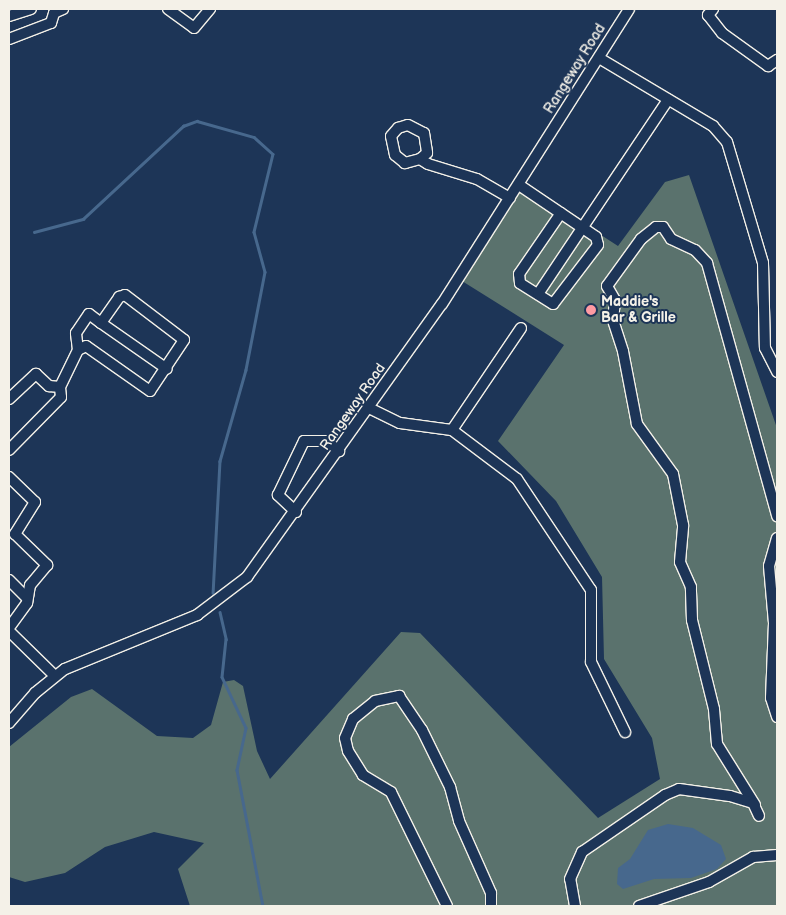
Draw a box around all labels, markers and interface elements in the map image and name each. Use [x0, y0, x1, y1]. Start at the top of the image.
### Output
street label: Rangeway Road [540, 21, 610, 117]
place label: Maddie's Bar & Grille [601, 294, 676, 326]
marker: Maddie's Bar & Grille [585, 304, 597, 316]
street label: Rangeway Road [316, 360, 390, 454]

